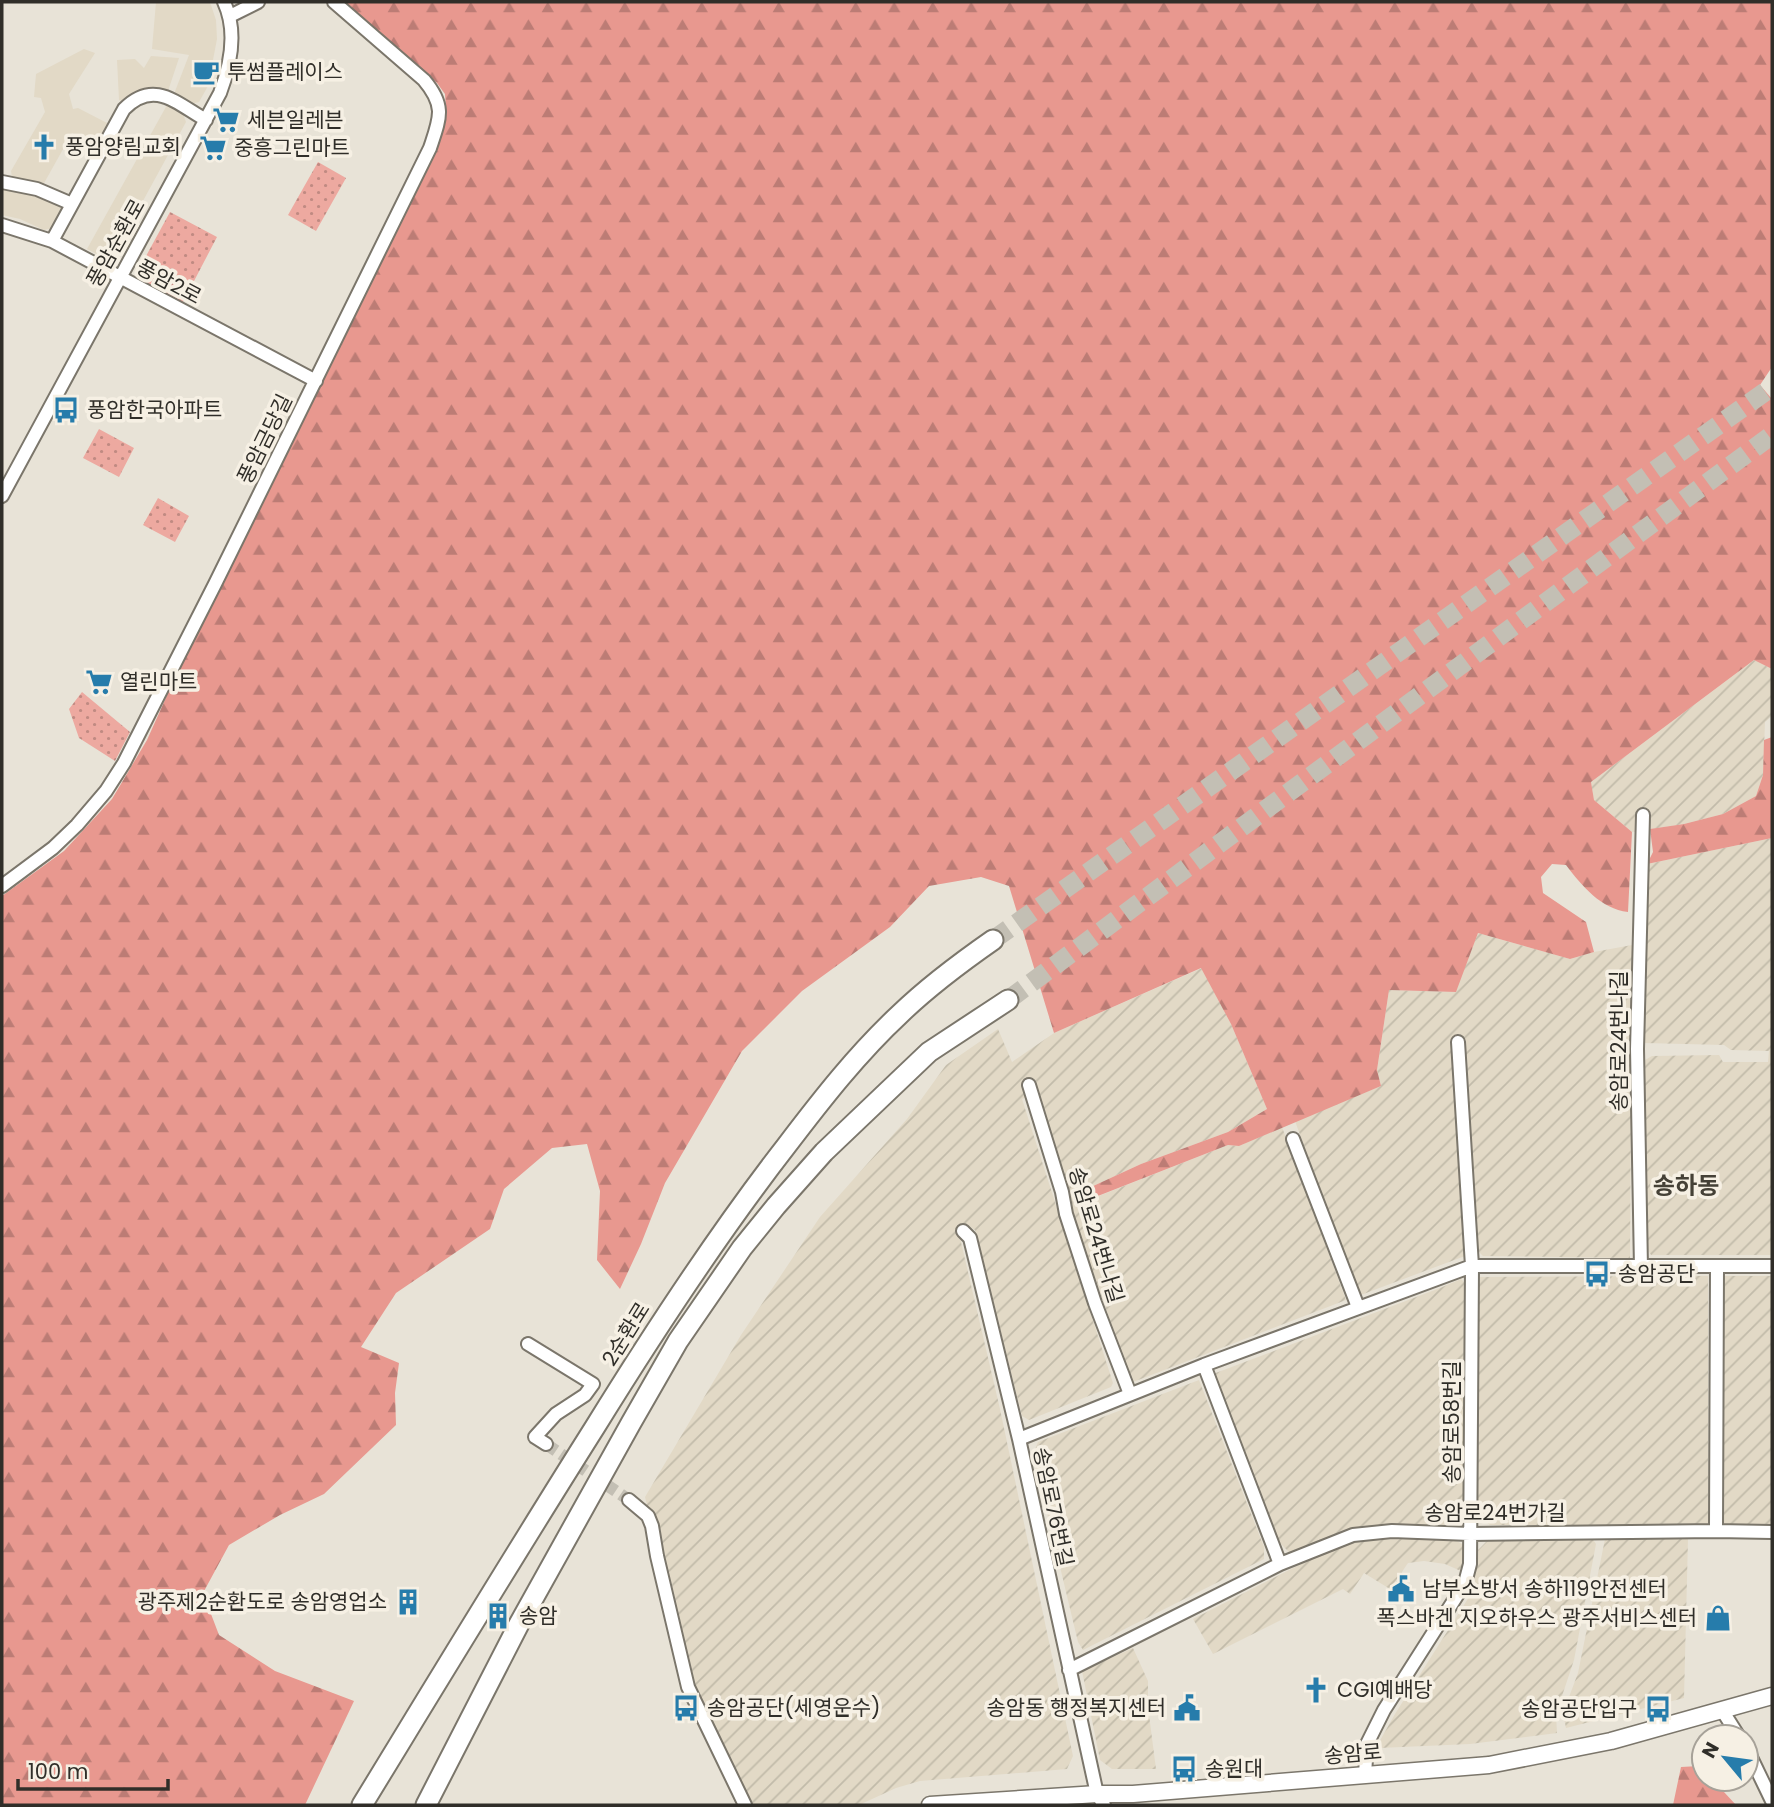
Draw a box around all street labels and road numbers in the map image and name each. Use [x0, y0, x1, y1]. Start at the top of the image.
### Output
street label: 풍암순환로 [79, 193, 152, 292]
street label: 풍암2로 [132, 252, 207, 311]
street label: 풍암금당길 [230, 389, 299, 489]
street label: 송암로24번나길 [1604, 970, 1633, 1112]
street label: 송암로24번나길 [1062, 1163, 1131, 1307]
street label: 2순환로 [595, 1296, 656, 1371]
street label: 송암로58번길 [1437, 1360, 1466, 1484]
street label: 송암로76번길 [1027, 1445, 1080, 1569]
street label: 송암로24번가길 [1424, 1498, 1566, 1527]
street label: 송암로 [1323, 1737, 1383, 1770]

